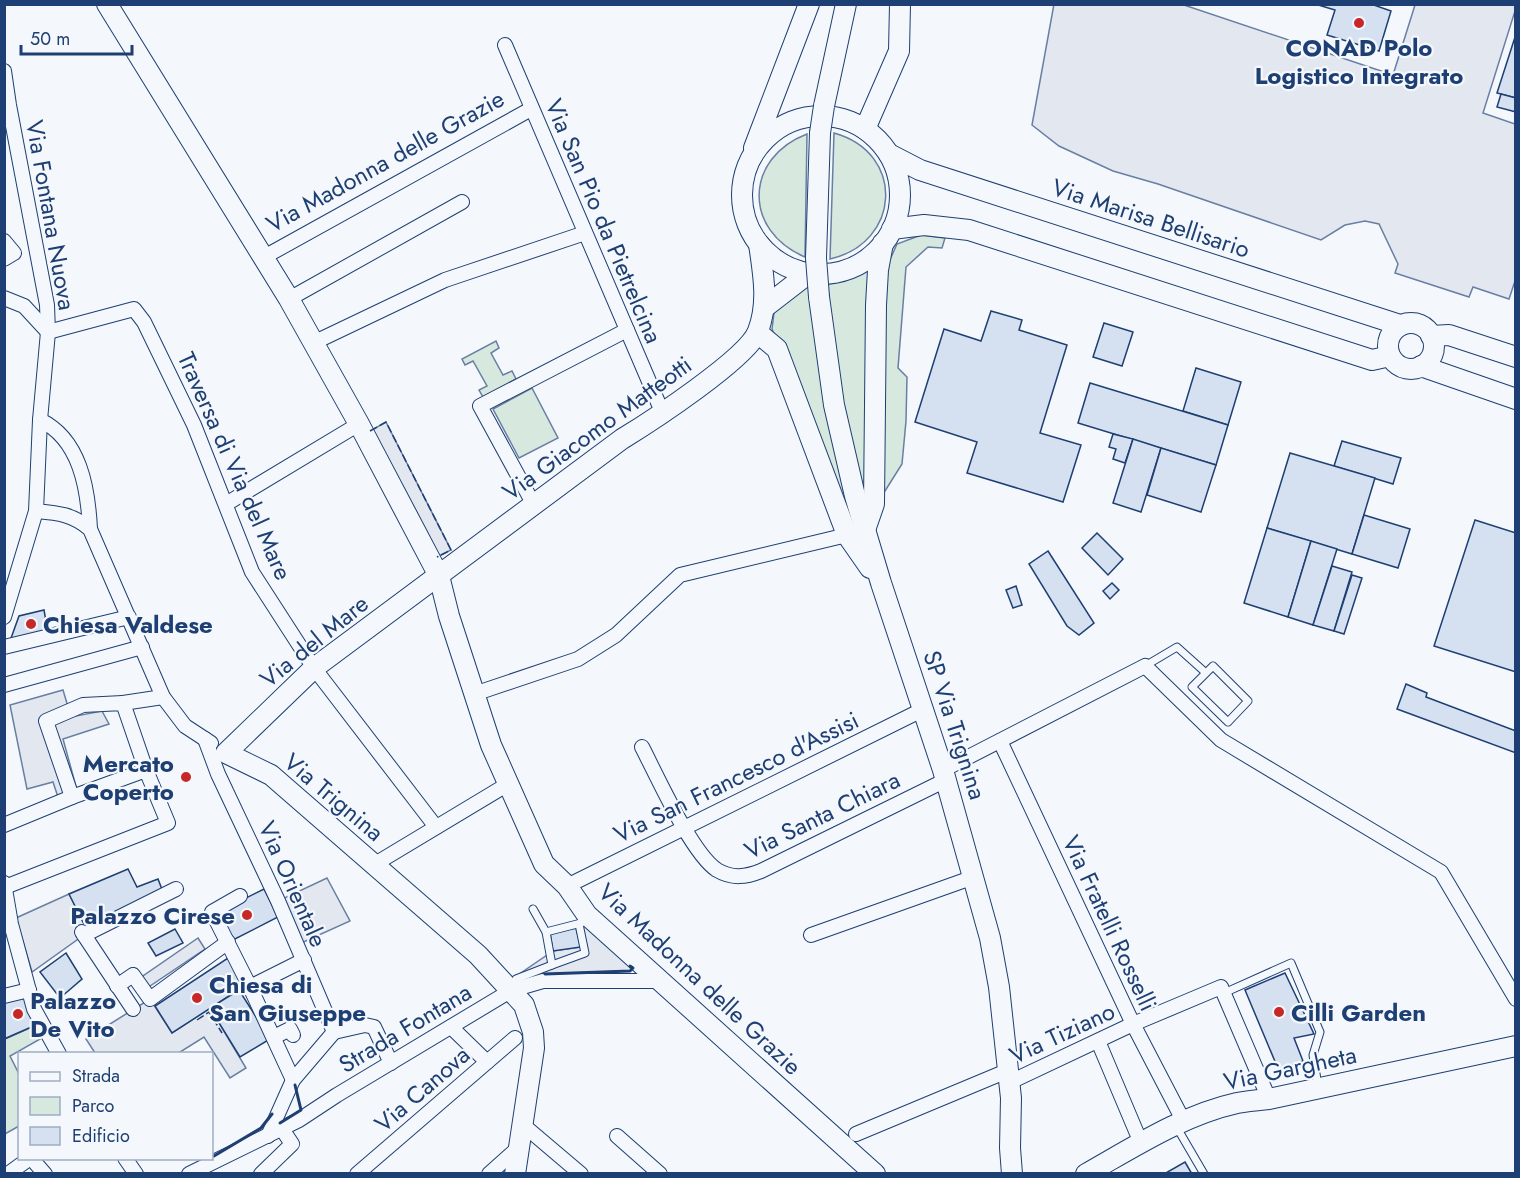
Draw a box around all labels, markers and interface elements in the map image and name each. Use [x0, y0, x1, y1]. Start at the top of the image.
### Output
marker: CONAD Polo Logistico Integrato [1352, 16, 1366, 30]
scale bar [21, 18, 132, 56]
text: 50 m [30, 26, 70, 52]
place label: CONAD Polo Logistico Integrato [1255, 30, 1463, 93]
street label: Via Madonna delle Grazie [260, 81, 510, 241]
street label: Via San Pio da Pietrelcina [537, 93, 671, 349]
street label: Via Fontana Nuova [17, 117, 85, 313]
street label: Via Marisa Bellisario [1047, 169, 1255, 267]
street label: Traversa di Via del Mare [169, 347, 301, 585]
street label: Via Giacomo Matteotti [495, 347, 699, 509]
street label: Via del Mare [252, 586, 376, 696]
place label: Chiesa Valdese [43, 607, 213, 642]
marker: Chiesa Valdese [24, 617, 38, 631]
street label: SP Via Trignina [914, 646, 996, 804]
street label: Via San Francesco d'Assisi [608, 702, 864, 852]
street label: Via Trignina [276, 745, 392, 849]
place label: Mercato Coperto [83, 746, 174, 809]
street label: Via Santa Chiara [738, 762, 906, 868]
marker: Mercato Coperto [179, 770, 193, 784]
street label: Via Orientale [250, 815, 336, 953]
street label: Via Fratelli Rosselli [1054, 829, 1166, 1017]
street label: Via Madonna delle Grazie [590, 875, 810, 1083]
place label: Palazzo Cirese [70, 898, 235, 933]
marker: Palazzo Cirese [240, 908, 254, 922]
place label: Chiesa di San Giuseppe [209, 967, 366, 1030]
street label: Strada Fontana [332, 974, 478, 1082]
place label: Palazzo De Vito [30, 983, 116, 1046]
marker: Chiesa di San Giuseppe [190, 991, 204, 1005]
street label: Via Tiziano [1004, 993, 1120, 1073]
place label: Cilli Garden [1291, 995, 1426, 1030]
marker: Cilli Garden [1272, 1005, 1286, 1019]
marker: Palazzo De Vito [11, 1007, 25, 1021]
street label: Via Gargheta [1220, 1037, 1360, 1099]
street label: Via Canova [367, 1038, 477, 1140]
legend [18, 1052, 213, 1160]
text: Strada [72, 1063, 120, 1089]
text: Parco [72, 1093, 114, 1119]
text: Edificio [72, 1123, 130, 1149]

